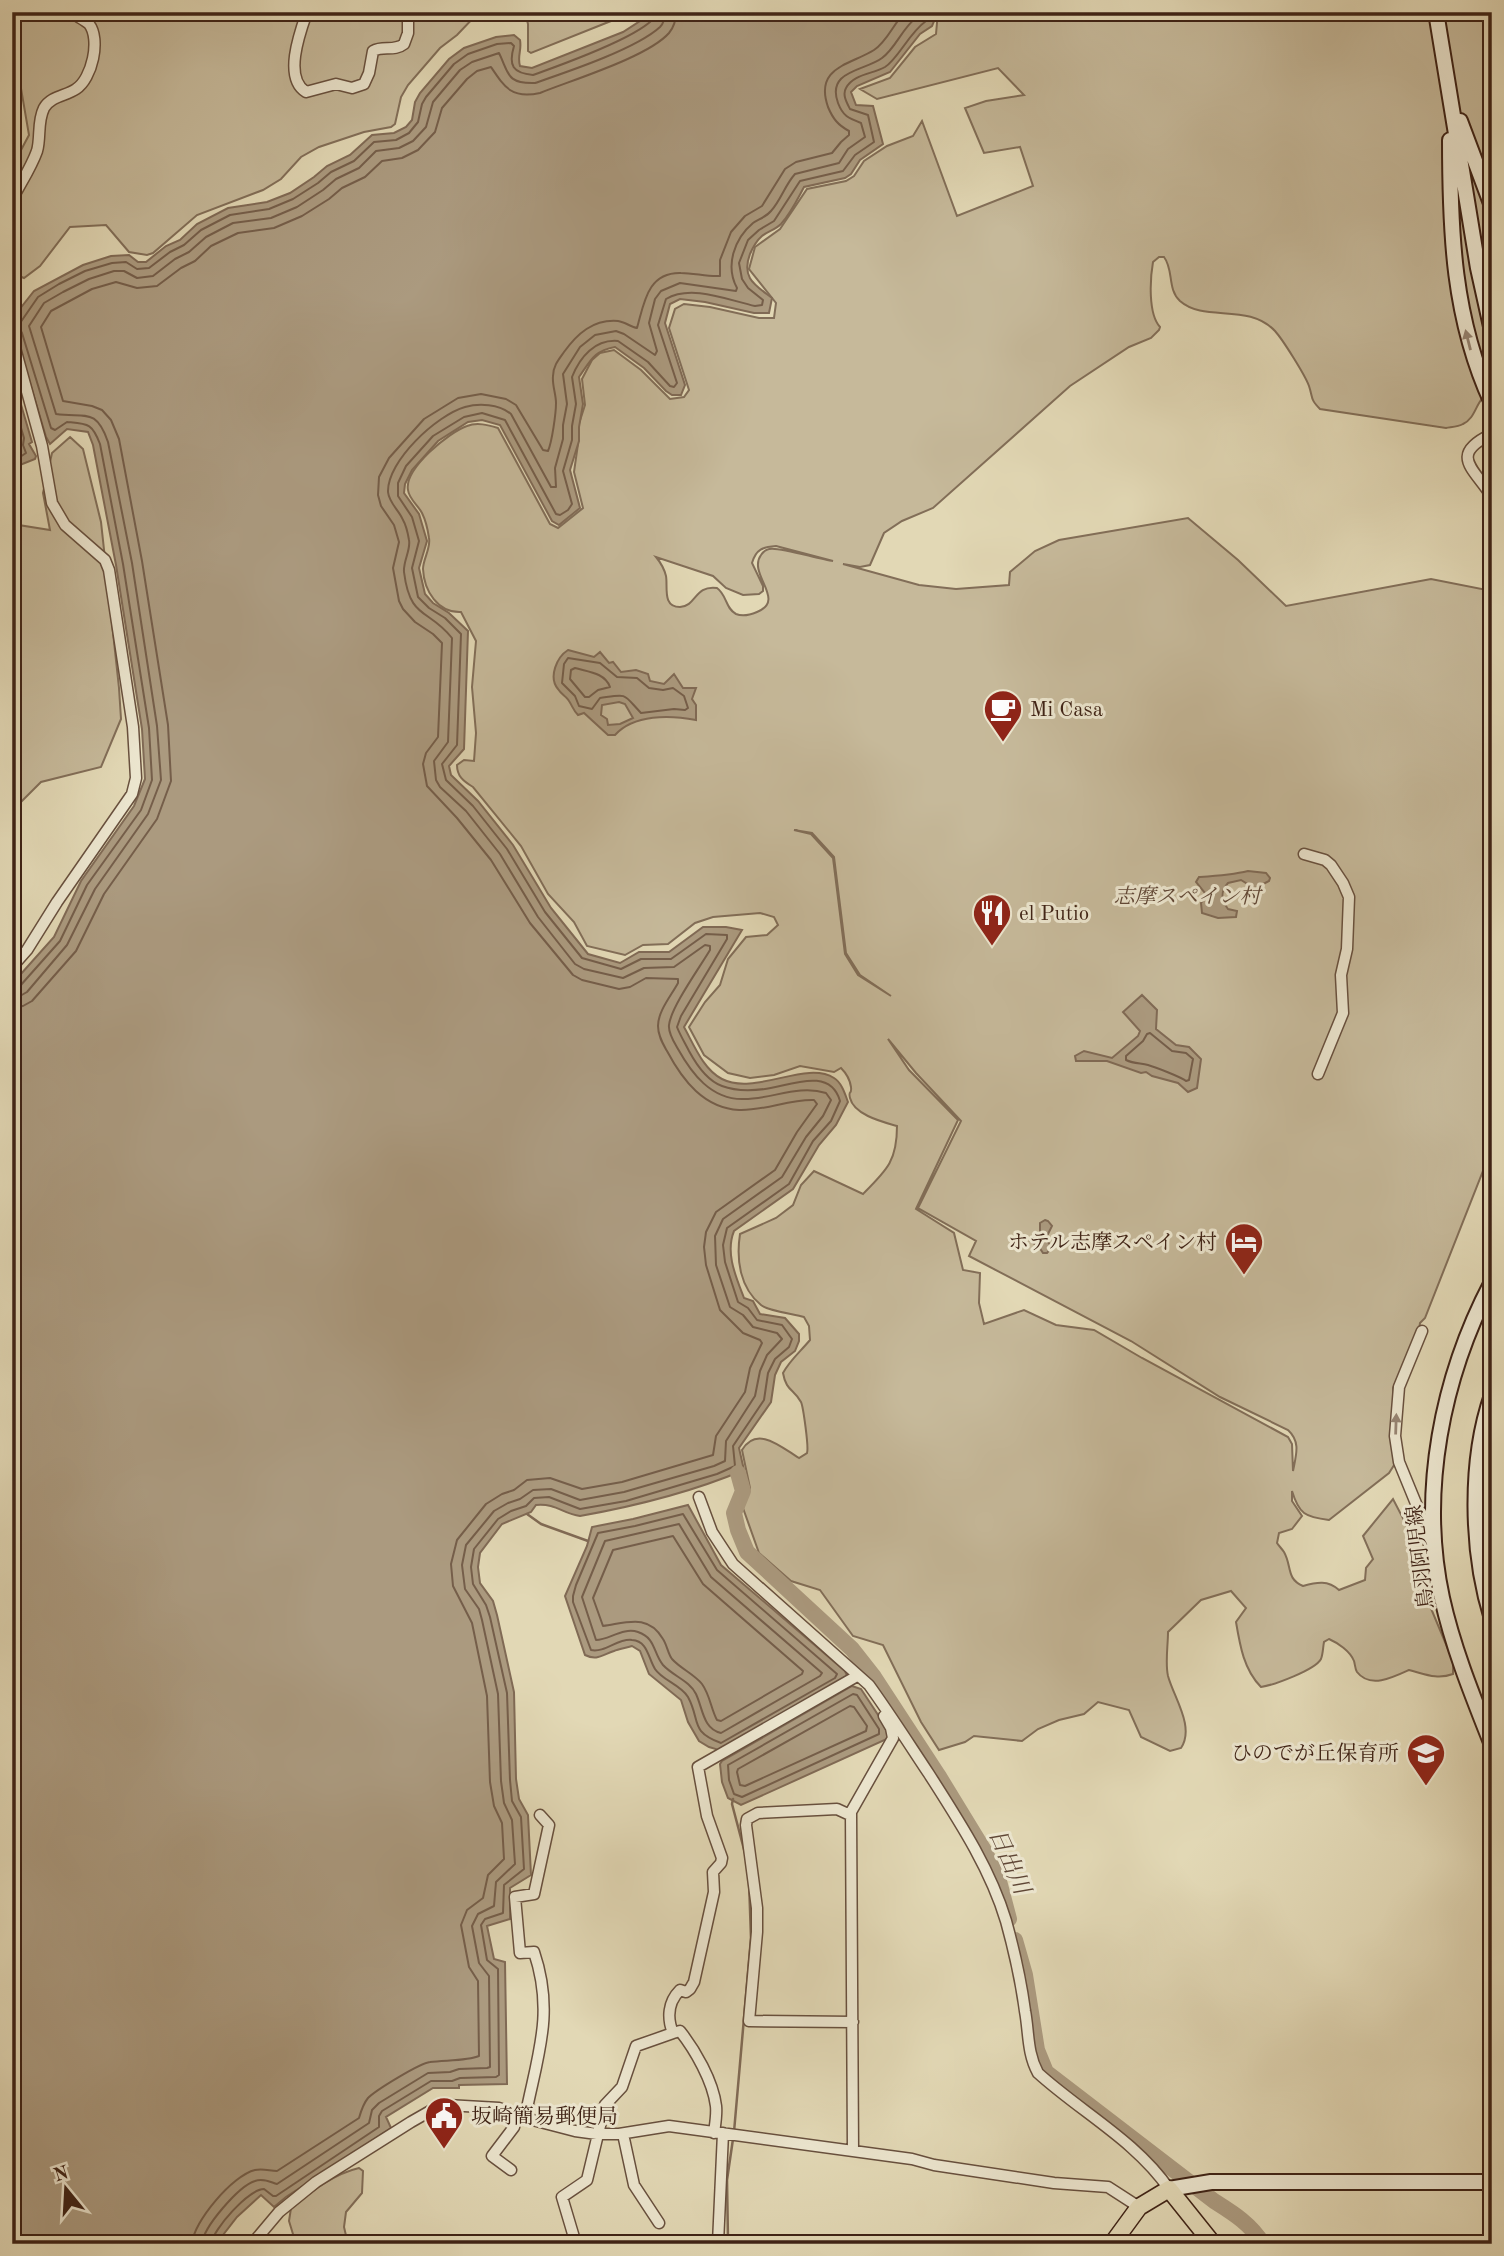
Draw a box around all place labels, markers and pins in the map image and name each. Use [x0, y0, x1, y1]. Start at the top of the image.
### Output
cafe icon: Mi Casa [982, 688, 1024, 743]
place label: Mi Casa [1030, 700, 1103, 721]
restaurant icon: el Putio [971, 892, 1013, 947]
place label: el Putio [1019, 904, 1089, 925]
hotel icon: ホテル志摩スペイン村 [1223, 1221, 1265, 1276]
place label: ホテル志摩スペイン村 [1008, 1231, 1217, 1254]
school or university icon: ひのでが丘保育所 [1405, 1732, 1447, 1787]
place label: ひのでが丘保育所 [1231, 1742, 1399, 1765]
public building icon: 坂崎簡易郵便局 [423, 2095, 465, 2150]
place label: 坂崎簡易郵便局 [471, 2105, 618, 2128]

